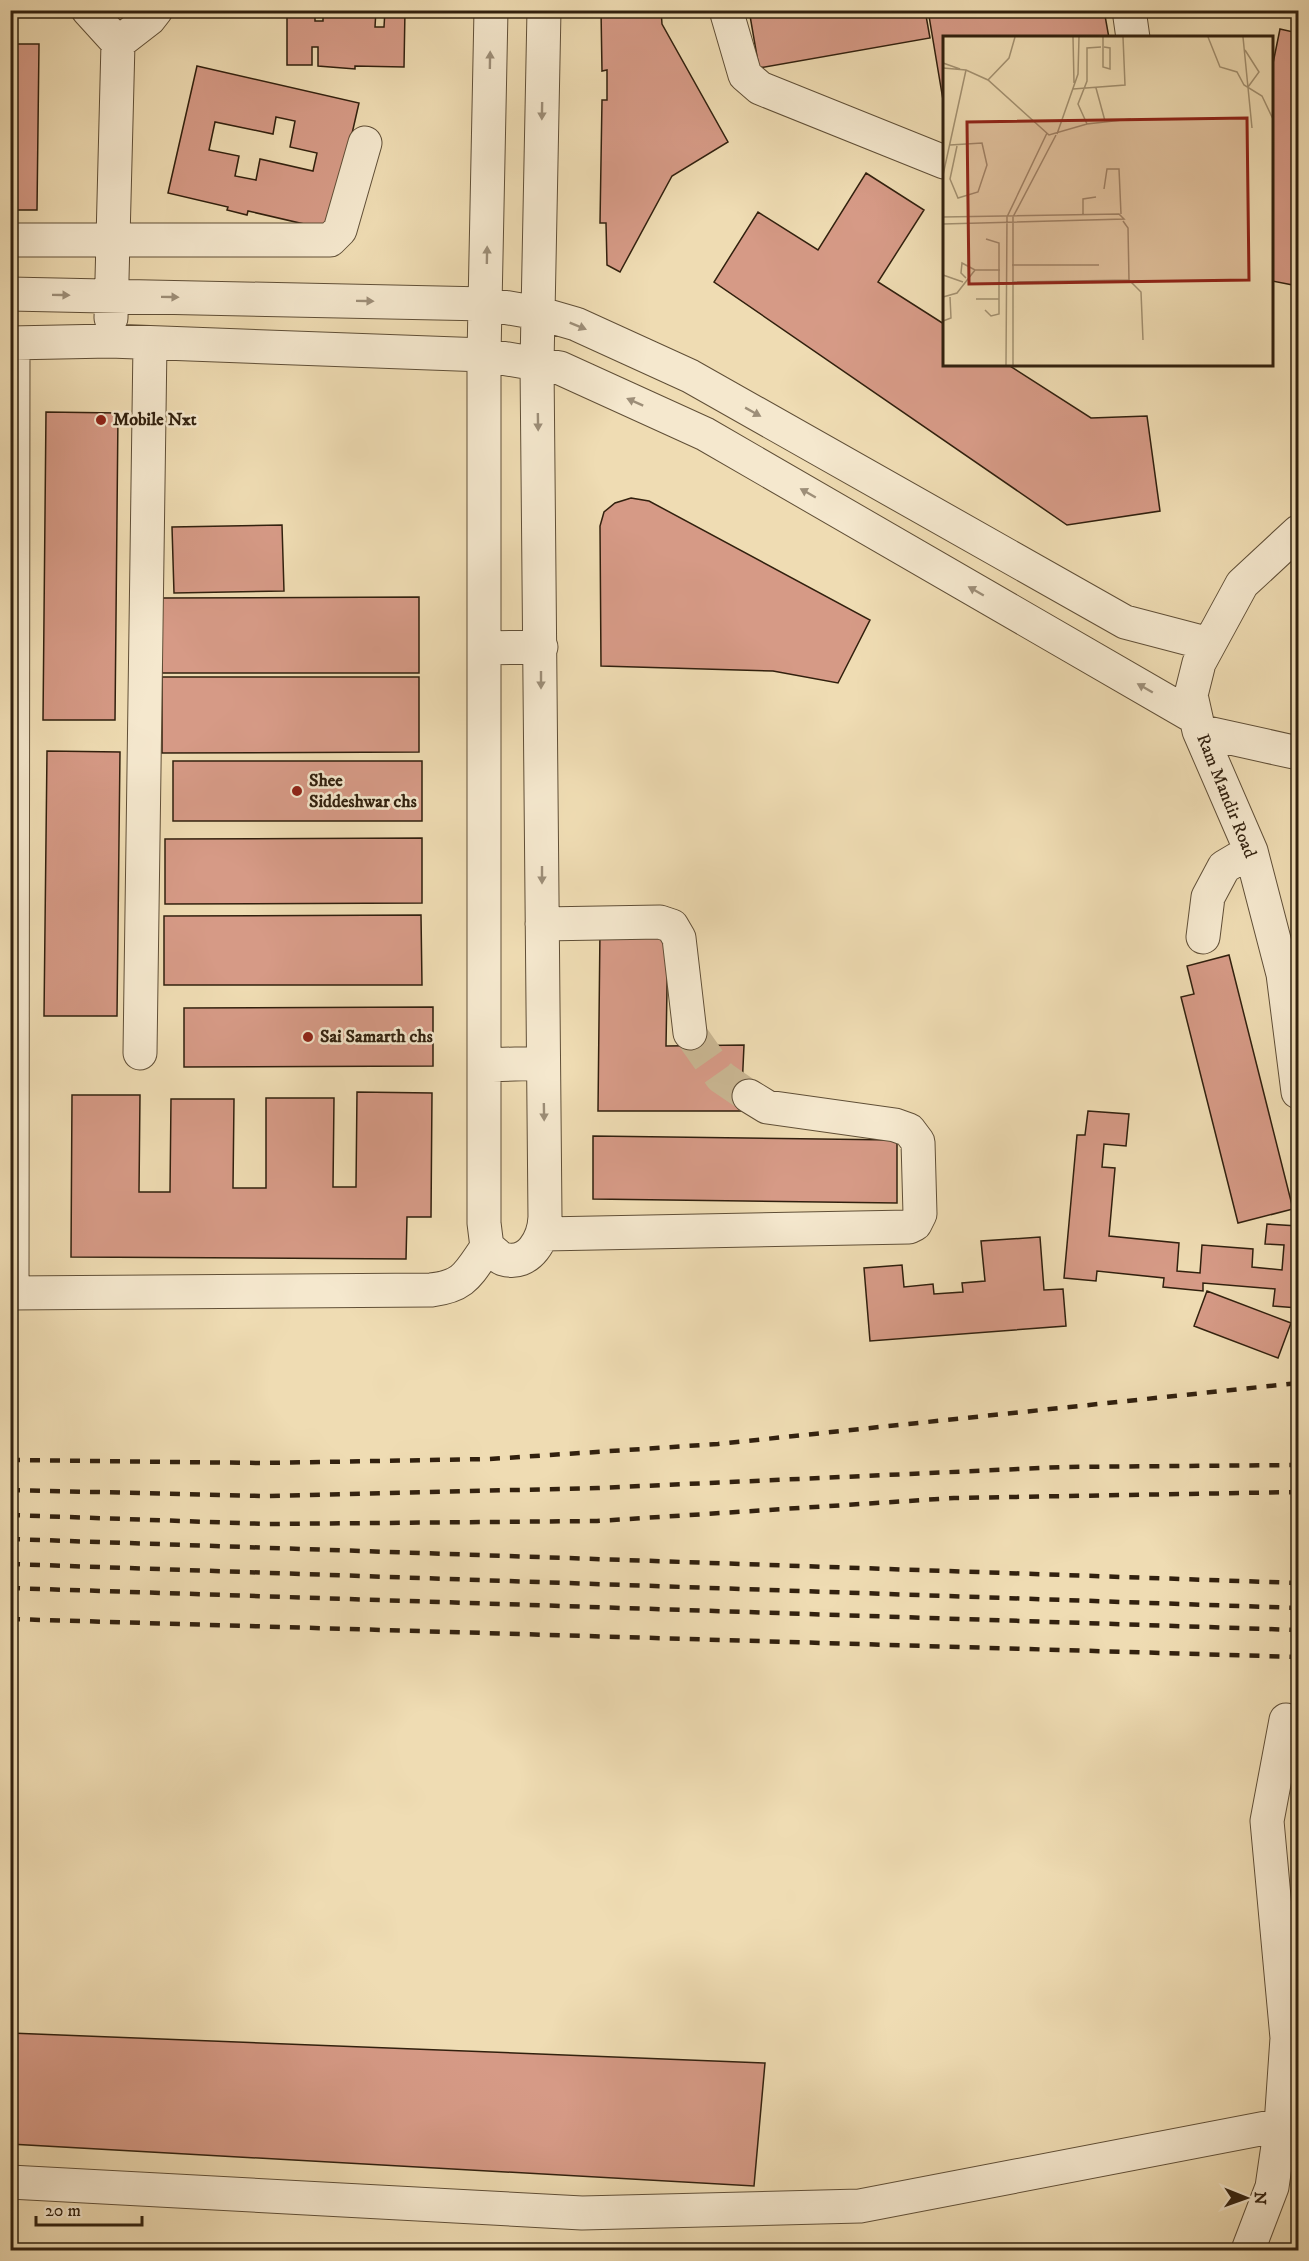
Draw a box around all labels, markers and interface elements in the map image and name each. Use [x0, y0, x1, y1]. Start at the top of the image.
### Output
inset map [943, 36, 1273, 366]
one-way arrow [486, 50, 495, 69]
one-way arrow [537, 101, 547, 120]
one-way arrow [482, 245, 491, 264]
one-way arrow [52, 290, 71, 300]
one-way arrow [161, 292, 180, 302]
one-way arrow [356, 296, 375, 306]
one-way arrow [569, 321, 587, 331]
one-way arrow [627, 398, 644, 407]
one-way arrow [745, 407, 762, 417]
place label: Mobile Nxt [113, 409, 197, 431]
marker: Mobile Nxt [94, 413, 108, 427]
one-way arrow [533, 413, 543, 432]
one-way arrow [799, 488, 816, 498]
one-way arrow [968, 585, 984, 596]
one-way arrow [536, 670, 546, 689]
one-way arrow [1137, 683, 1153, 694]
street label: Ram Mandir Road [1191, 731, 1261, 861]
place label: Shee Siddeshwar chs [309, 770, 417, 813]
marker: Shee Siddeshwar chs [290, 784, 304, 798]
one-way arrow [537, 865, 547, 884]
place label: Sai Samarth chs [320, 1026, 433, 1048]
marker: Sai Samarth chs [301, 1030, 315, 1044]
one-way arrow [539, 1102, 549, 1121]
north arrow [1216, 2168, 1276, 2228]
scale bar [36, 2189, 142, 2227]
text: N [1250, 2192, 1270, 2205]
text: 20 m [45, 2200, 81, 2222]

